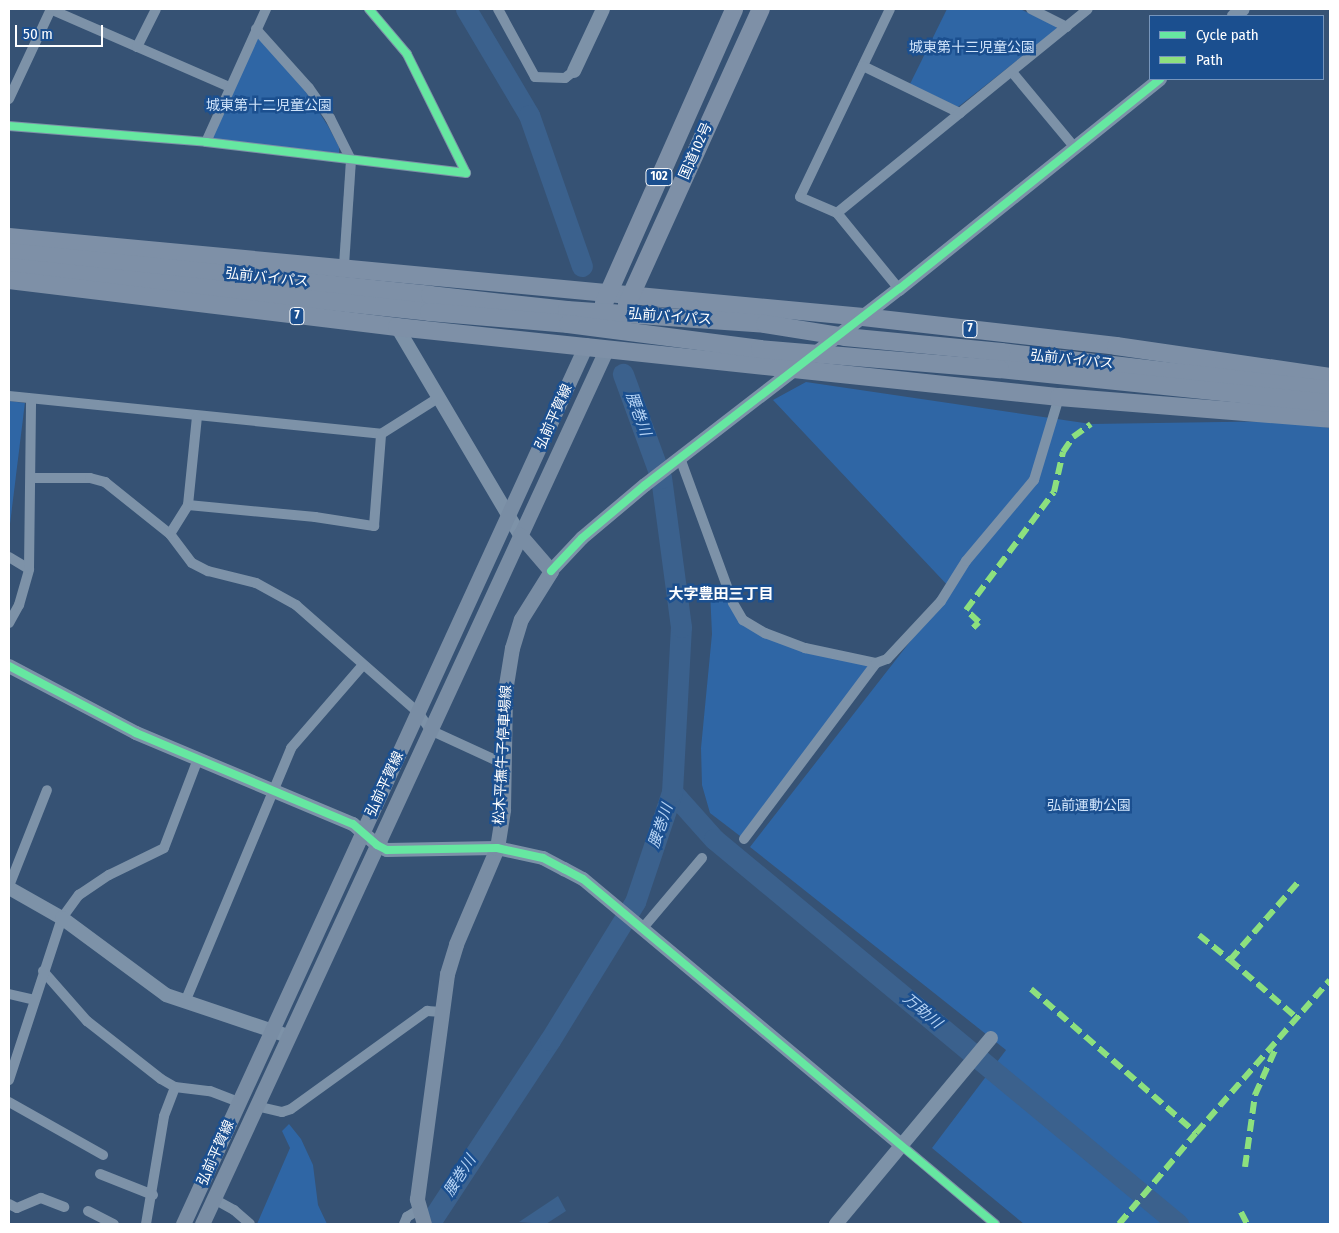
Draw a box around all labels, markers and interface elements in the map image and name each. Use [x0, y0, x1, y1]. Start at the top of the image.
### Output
scale bar [18, 15, 105, 47]
legend [1149, 15, 1324, 80]
text: 50 m [23, 25, 53, 43]
text: Cycle path [1196, 26, 1259, 44]
park label: 城東第十三児童公園 [909, 40, 1035, 56]
text: Path [1196, 51, 1223, 69]
park label: 城東第十二児童公園 [206, 98, 332, 114]
street label: 国道102号 [676, 120, 716, 182]
road number: 102 [645, 168, 673, 186]
street label: 弘前バイパス [224, 265, 310, 291]
road number: 7 [288, 306, 306, 326]
street label: 弘前バイパス [628, 306, 712, 328]
road number: 7 [961, 320, 979, 338]
street label: 弘前バイパス [1029, 347, 1115, 373]
street label: 弘前平賀線 [532, 382, 576, 452]
water label: 腰巻川 [622, 390, 654, 438]
district label: 大字豊田三丁目 [669, 586, 773, 604]
street label: 松木平撫牛子停車場線 [491, 685, 515, 825]
street label: 弘前平賀線 [363, 749, 407, 819]
park label: 弘前運動公園 [1047, 798, 1131, 814]
water label: 腰巻川 [645, 802, 677, 850]
water label: 万助川 [899, 990, 945, 1032]
street label: 弘前平賀線 [194, 1118, 238, 1188]
water label: 腰巻川 [440, 1152, 480, 1200]

